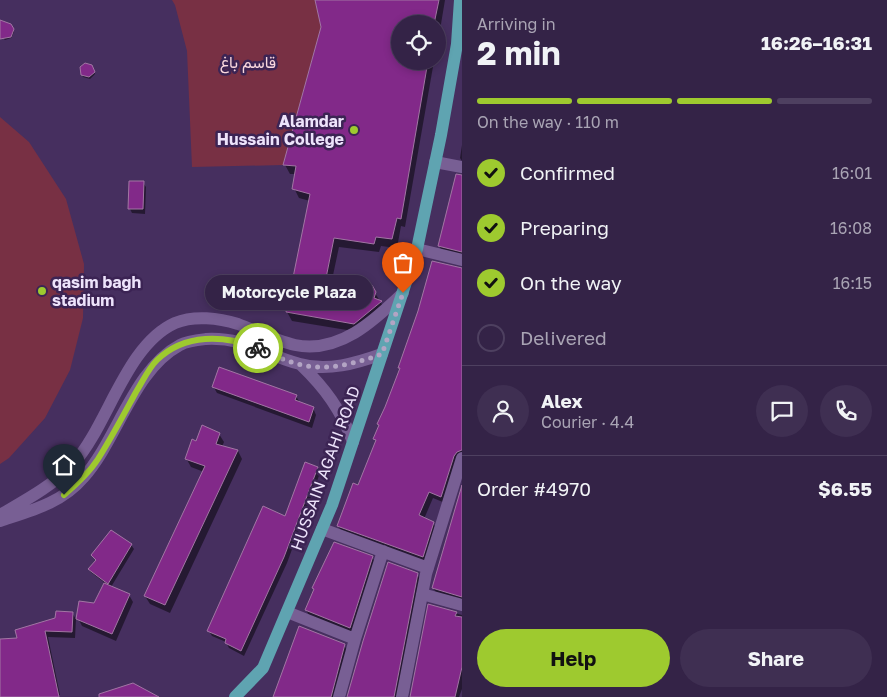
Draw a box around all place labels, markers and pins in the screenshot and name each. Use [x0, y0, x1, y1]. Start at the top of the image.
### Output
place label: Alamdar Hussain College [217, 111, 344, 149]
marker: Alamdar Hussain College [348, 124, 360, 136]
pin [382, 242, 424, 293]
place label: qasim bagh stadium [52, 272, 141, 310]
callout: Motorcycle Plaza [205, 276, 373, 310]
marker: qasim bagh stadium [36, 285, 48, 297]
pin [43, 444, 85, 495]

